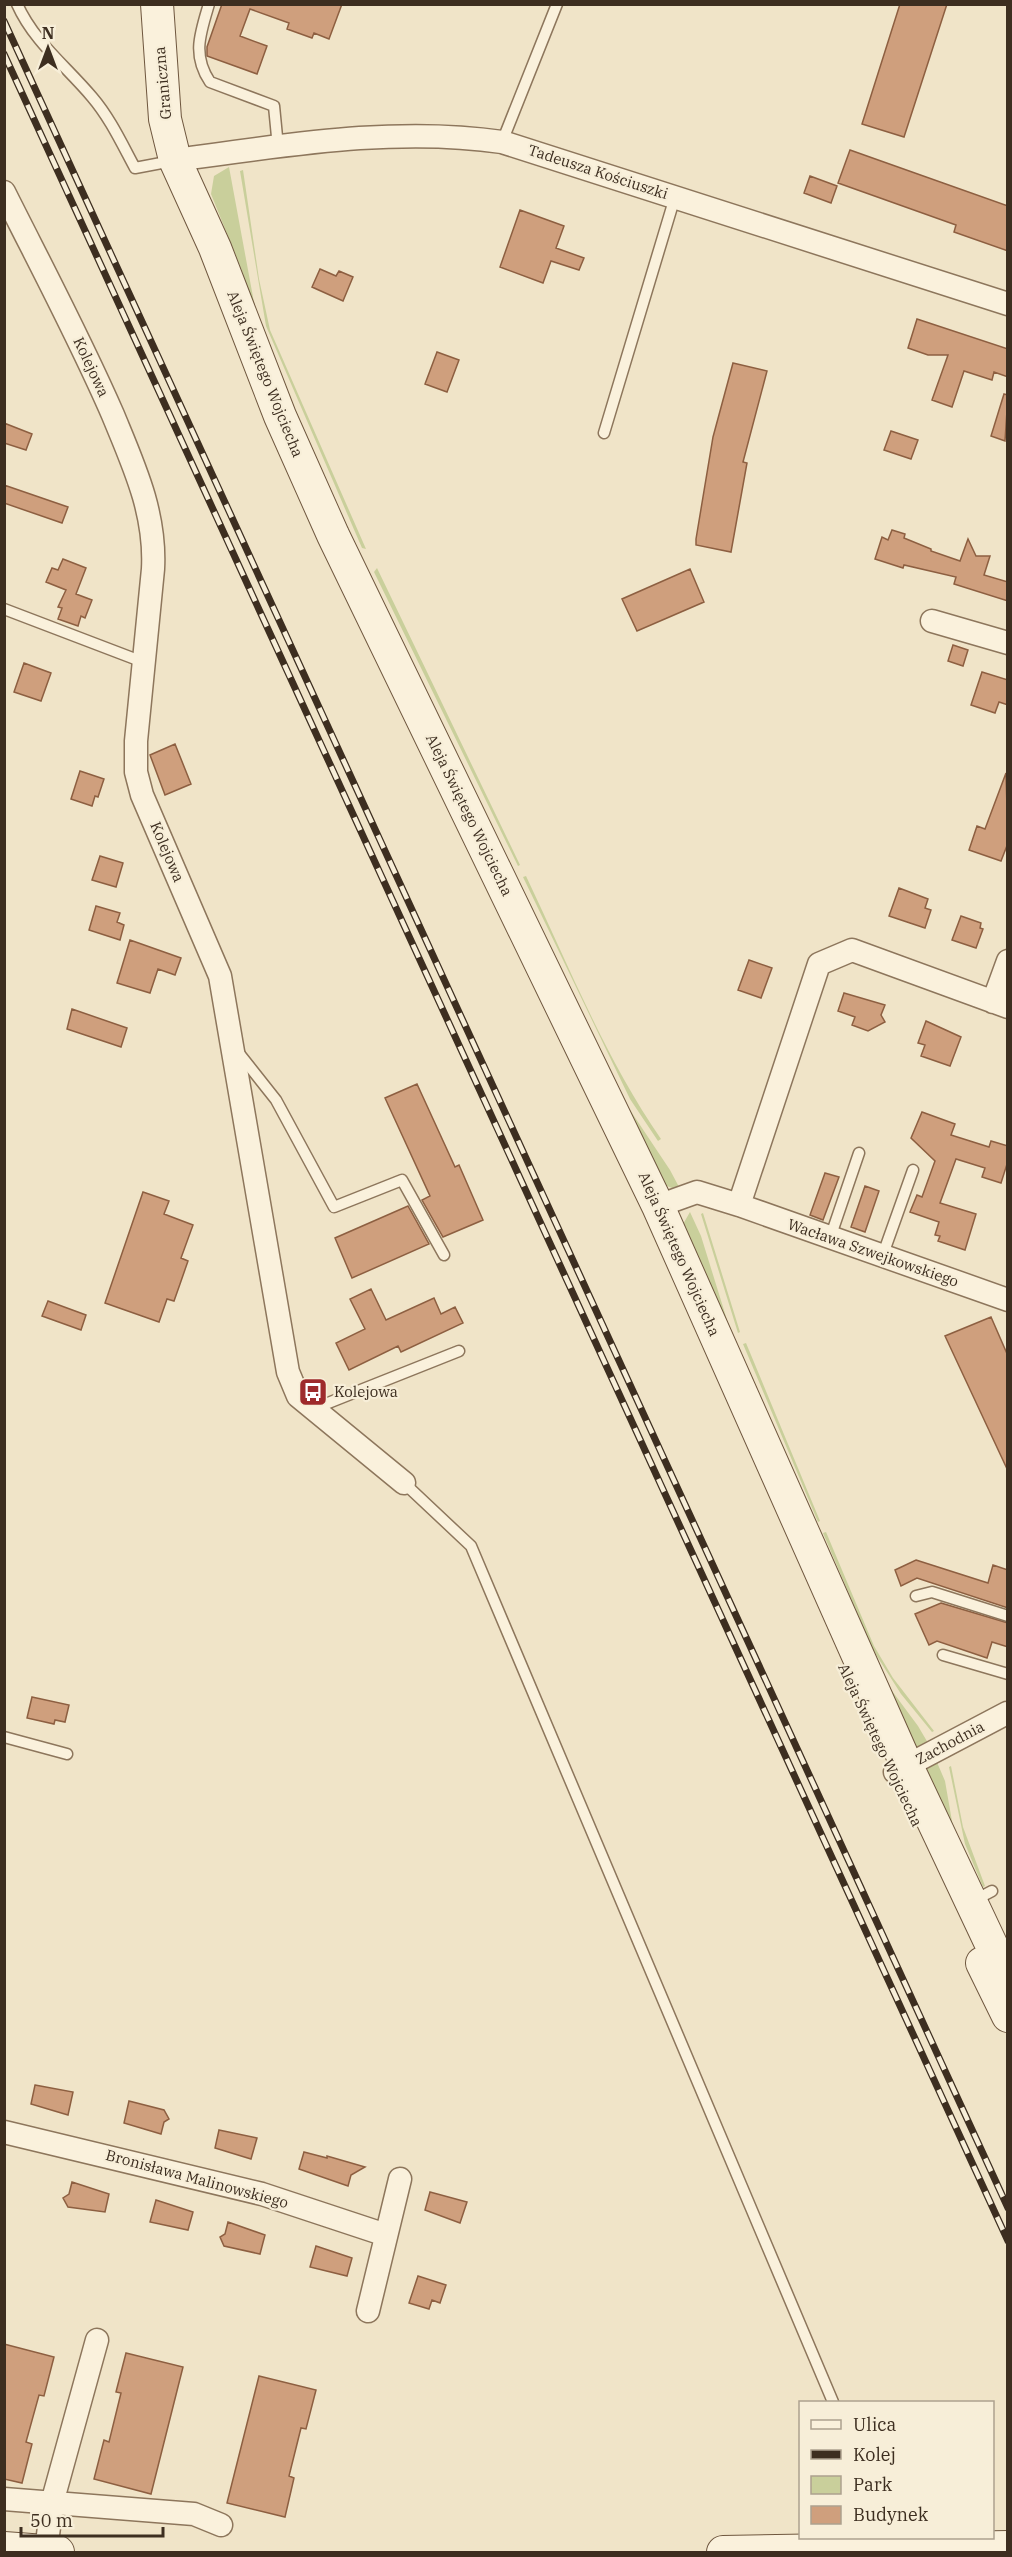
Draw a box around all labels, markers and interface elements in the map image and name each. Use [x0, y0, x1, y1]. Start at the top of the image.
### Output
north arrow [18, 18, 78, 78]
text: N [42, 23, 54, 43]
street label: Graniczna [150, 46, 175, 120]
street label: Tadeusza Kościuszki [526, 140, 671, 203]
street label: Aleja Świętego Wojciecha [223, 288, 308, 460]
street label: Kolejowa [69, 334, 114, 400]
street label: Aleja Świętego Wojciecha [422, 731, 517, 899]
street label: Kolejowa [146, 819, 189, 885]
street label: Aleja Świętego Wojciecha [635, 1169, 724, 1339]
street label: Wacława Szwejkowskiego [785, 1214, 961, 1291]
bus stop icon: Kolejowa [297, 1376, 329, 1408]
place label: Kolejowa [334, 1382, 398, 1401]
street label: Aleja Świętego Wojciecha [834, 1660, 927, 1830]
street label: Zachodnia [912, 1717, 987, 1769]
street label: Bronisława Malinowskiego [104, 2145, 290, 2212]
legend [799, 2401, 994, 2539]
text: Ulica [853, 2413, 897, 2436]
text: Kolej [853, 2443, 896, 2466]
text: Park [853, 2473, 893, 2496]
scale bar [21, 2500, 164, 2538]
text: Budynek [853, 2503, 929, 2526]
text: 50 m [30, 2509, 73, 2532]

